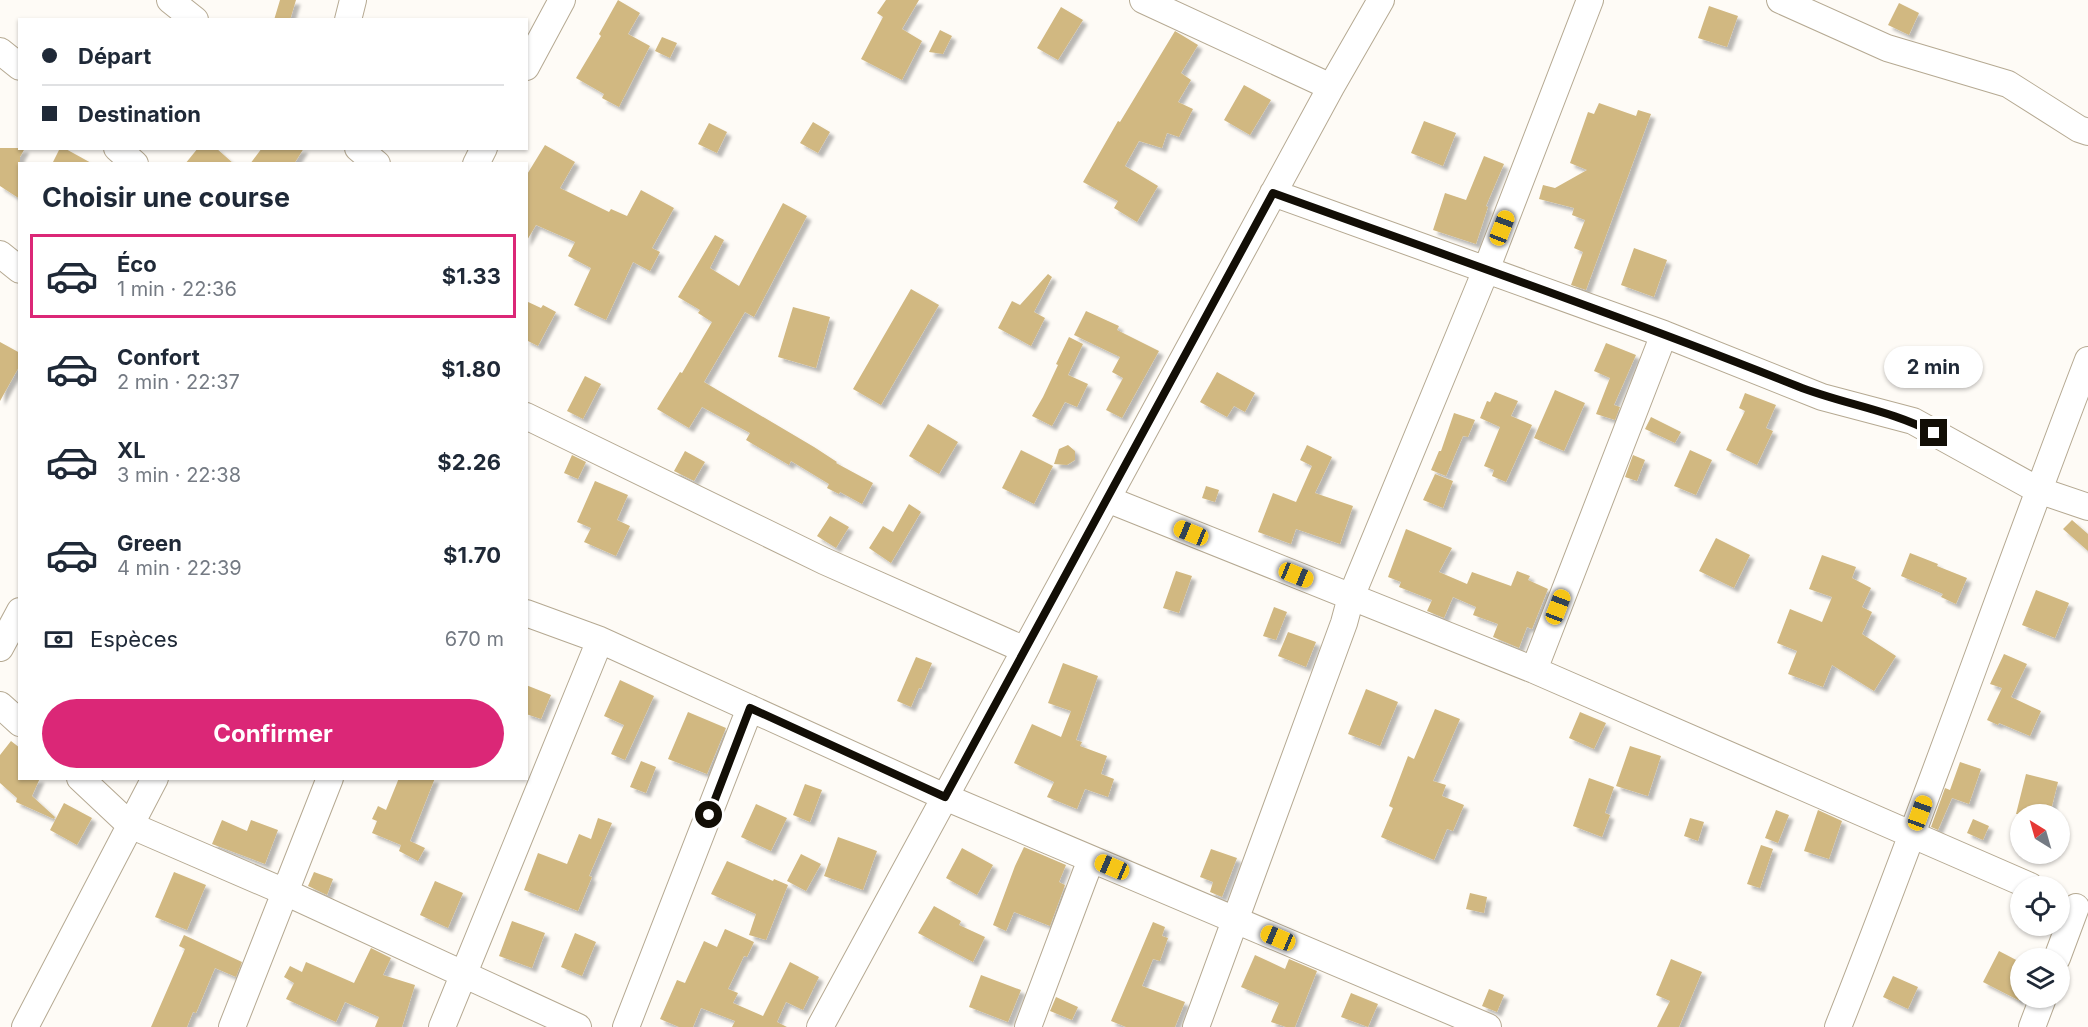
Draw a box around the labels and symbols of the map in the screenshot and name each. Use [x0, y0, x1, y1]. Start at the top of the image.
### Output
car [1487, 208, 1517, 248]
callout: 2 min [1884, 346, 1984, 388]
route end [1920, 419, 1947, 446]
car [1171, 518, 1211, 548]
car [1276, 560, 1316, 590]
car [1543, 587, 1573, 627]
car [1905, 793, 1935, 833]
route start [695, 801, 722, 828]
north arrow [2010, 804, 2070, 864]
car [1092, 852, 1132, 882]
car [1258, 923, 1298, 953]

